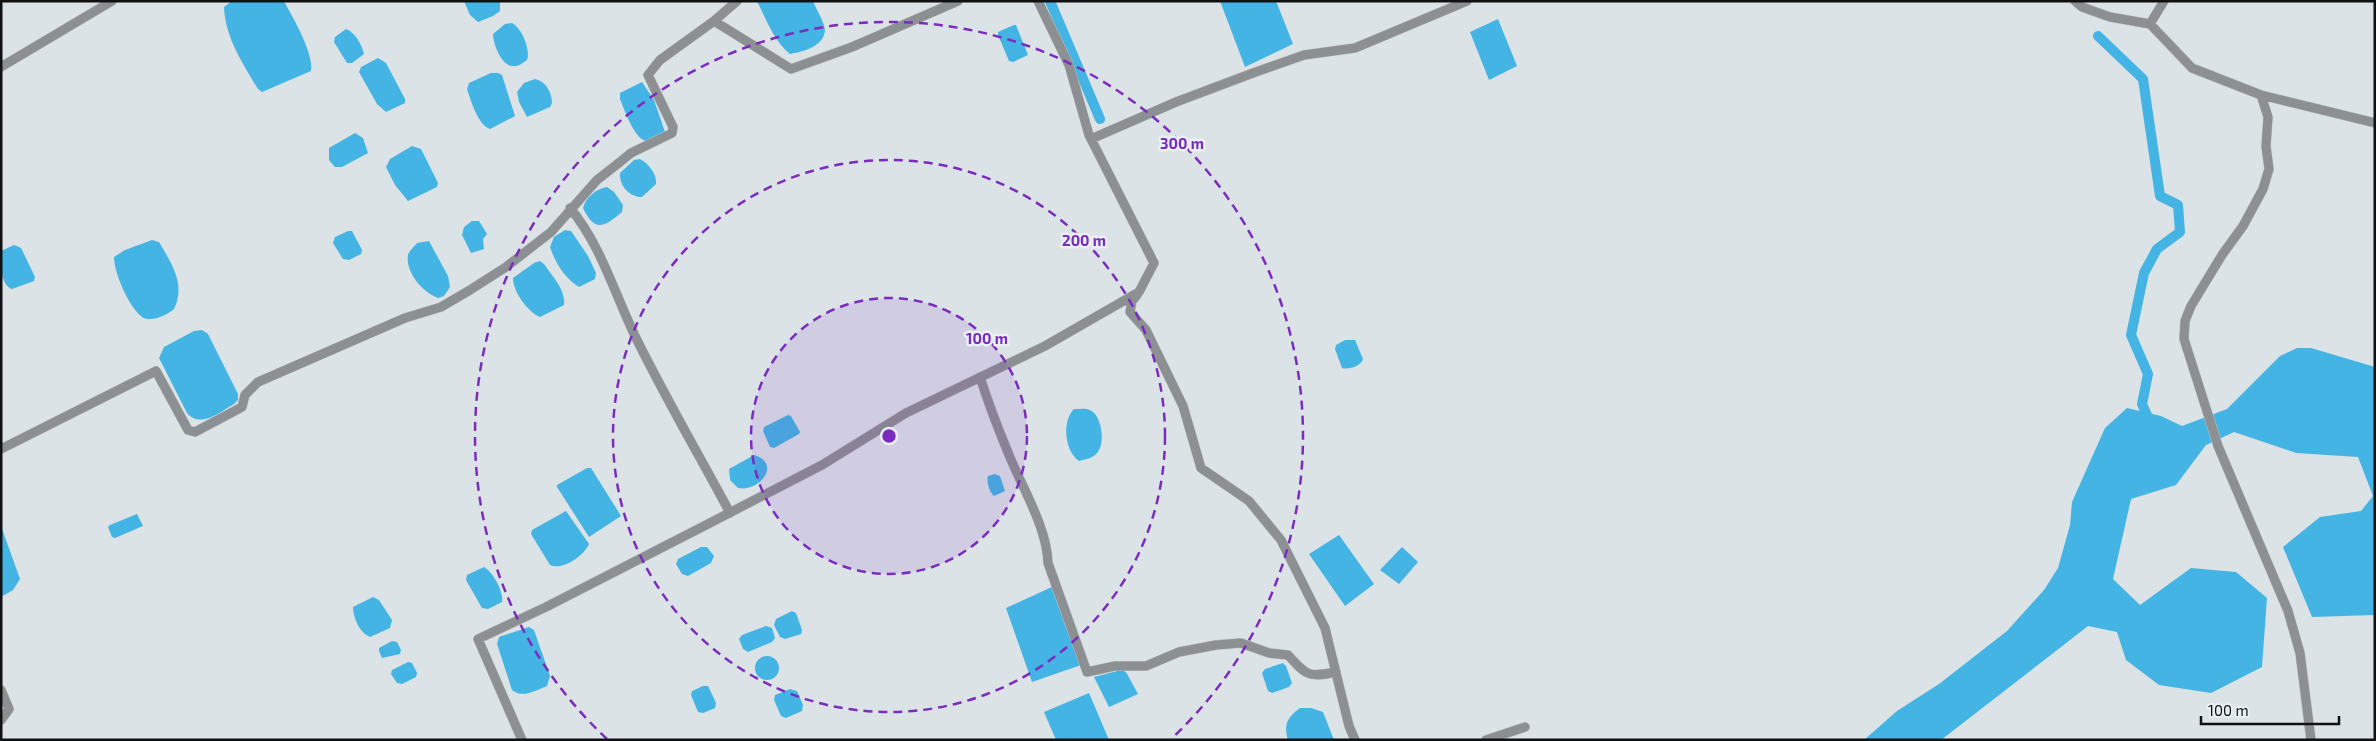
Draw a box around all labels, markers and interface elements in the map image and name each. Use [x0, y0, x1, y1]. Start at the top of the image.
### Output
text: 300 m [1160, 134, 1204, 152]
text: 200 m [1062, 231, 1106, 249]
text: 100 m [966, 329, 1008, 347]
centre of rings [880, 427, 898, 445]
scale bar [2201, 694, 2338, 726]
text: 100 m [2208, 701, 2249, 719]

